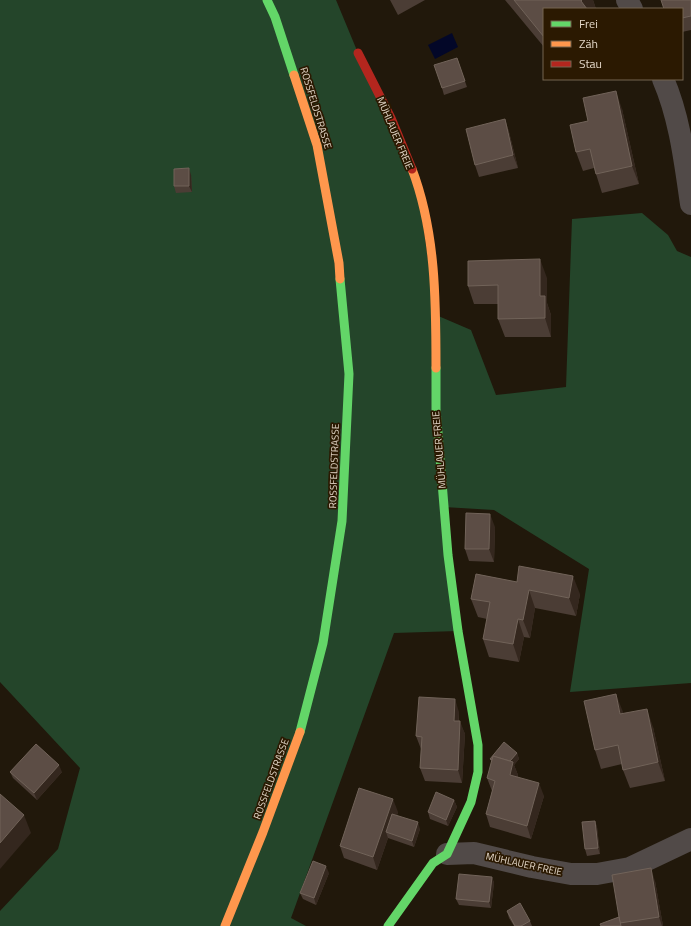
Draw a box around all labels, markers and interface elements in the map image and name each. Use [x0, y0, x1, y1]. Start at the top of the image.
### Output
legend [543, 8, 683, 80]
text: Frei [579, 14, 598, 33]
text: Zäh [579, 34, 598, 53]
text: Stau [579, 54, 602, 73]
street label: ROSSFELDSTRASSE [296, 65, 336, 151]
street label: MÜHLAUER FREIE [373, 94, 417, 172]
street label: MÜHLAUER FREIE [428, 410, 450, 489]
street label: ROSSFELDSTRASSE [325, 423, 343, 509]
street label: ROSSFELDSTRASSE [249, 736, 293, 821]
street label: MÜHLAUER FREIE [485, 849, 564, 879]

